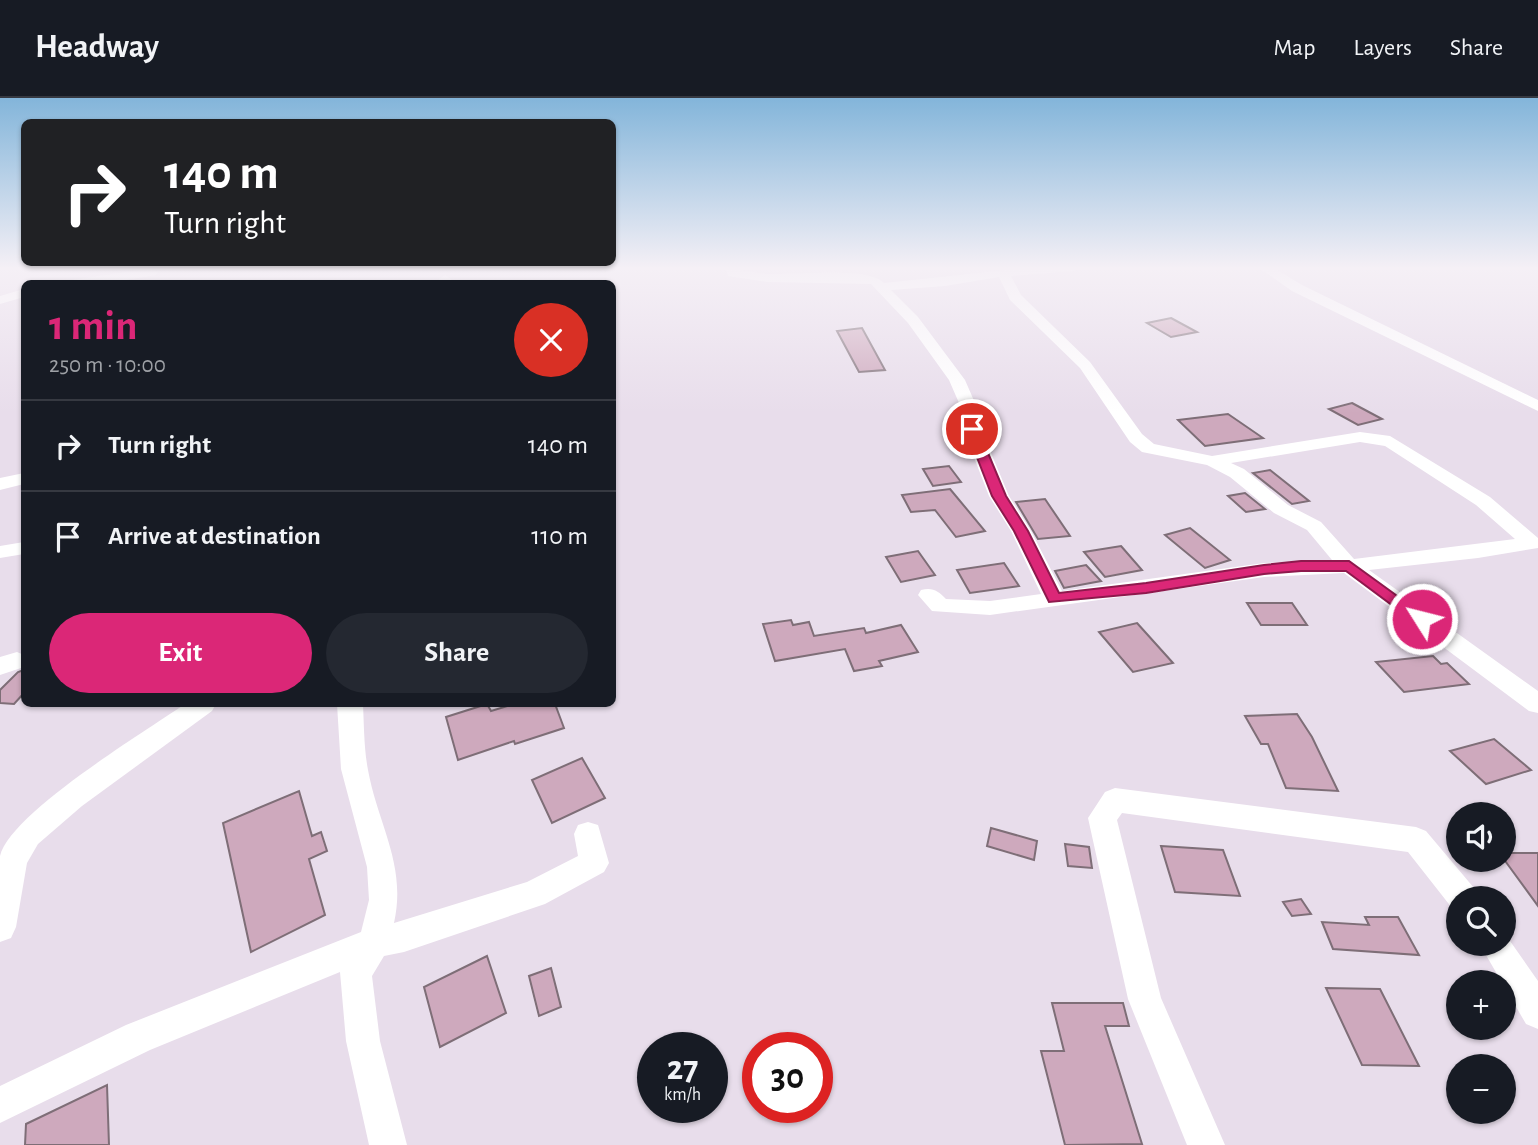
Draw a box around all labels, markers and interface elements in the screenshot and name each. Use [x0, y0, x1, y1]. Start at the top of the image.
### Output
text: Headway [35, 31, 159, 64]
text: Map [1273, 36, 1315, 60]
text: Layers [1353, 36, 1412, 60]
text: Share [1450, 36, 1503, 60]
icon: right [49, 147, 140, 238]
text: 140 m [164, 149, 279, 198]
text: Turn right [164, 207, 286, 239]
button: close [514, 303, 588, 377]
text: 1 min [49, 305, 138, 347]
text: 250 m · 10:00 [49, 354, 166, 377]
pin [942, 399, 1002, 459]
icon: arrive [953, 410, 991, 448]
icon: right [49, 427, 87, 465]
text: Turn right [108, 432, 211, 458]
text: 140 m [528, 432, 588, 458]
icon: arrive [49, 518, 87, 556]
text: Arrive at destination [108, 523, 321, 549]
text: 110 m [531, 523, 588, 549]
position arrow [1385, 582, 1459, 656]
button: Exit [49, 613, 312, 693]
button: Share [326, 613, 588, 693]
map controls [1446, 802, 1516, 1124]
button: sound [1446, 802, 1516, 872]
button: search [1446, 886, 1516, 956]
button: + [1446, 970, 1516, 1040]
speed limit sign: 30 [742, 1032, 833, 1123]
text: 27 [667, 1051, 698, 1086]
button: − [1446, 1054, 1516, 1124]
text: km/h [664, 1086, 701, 1104]

